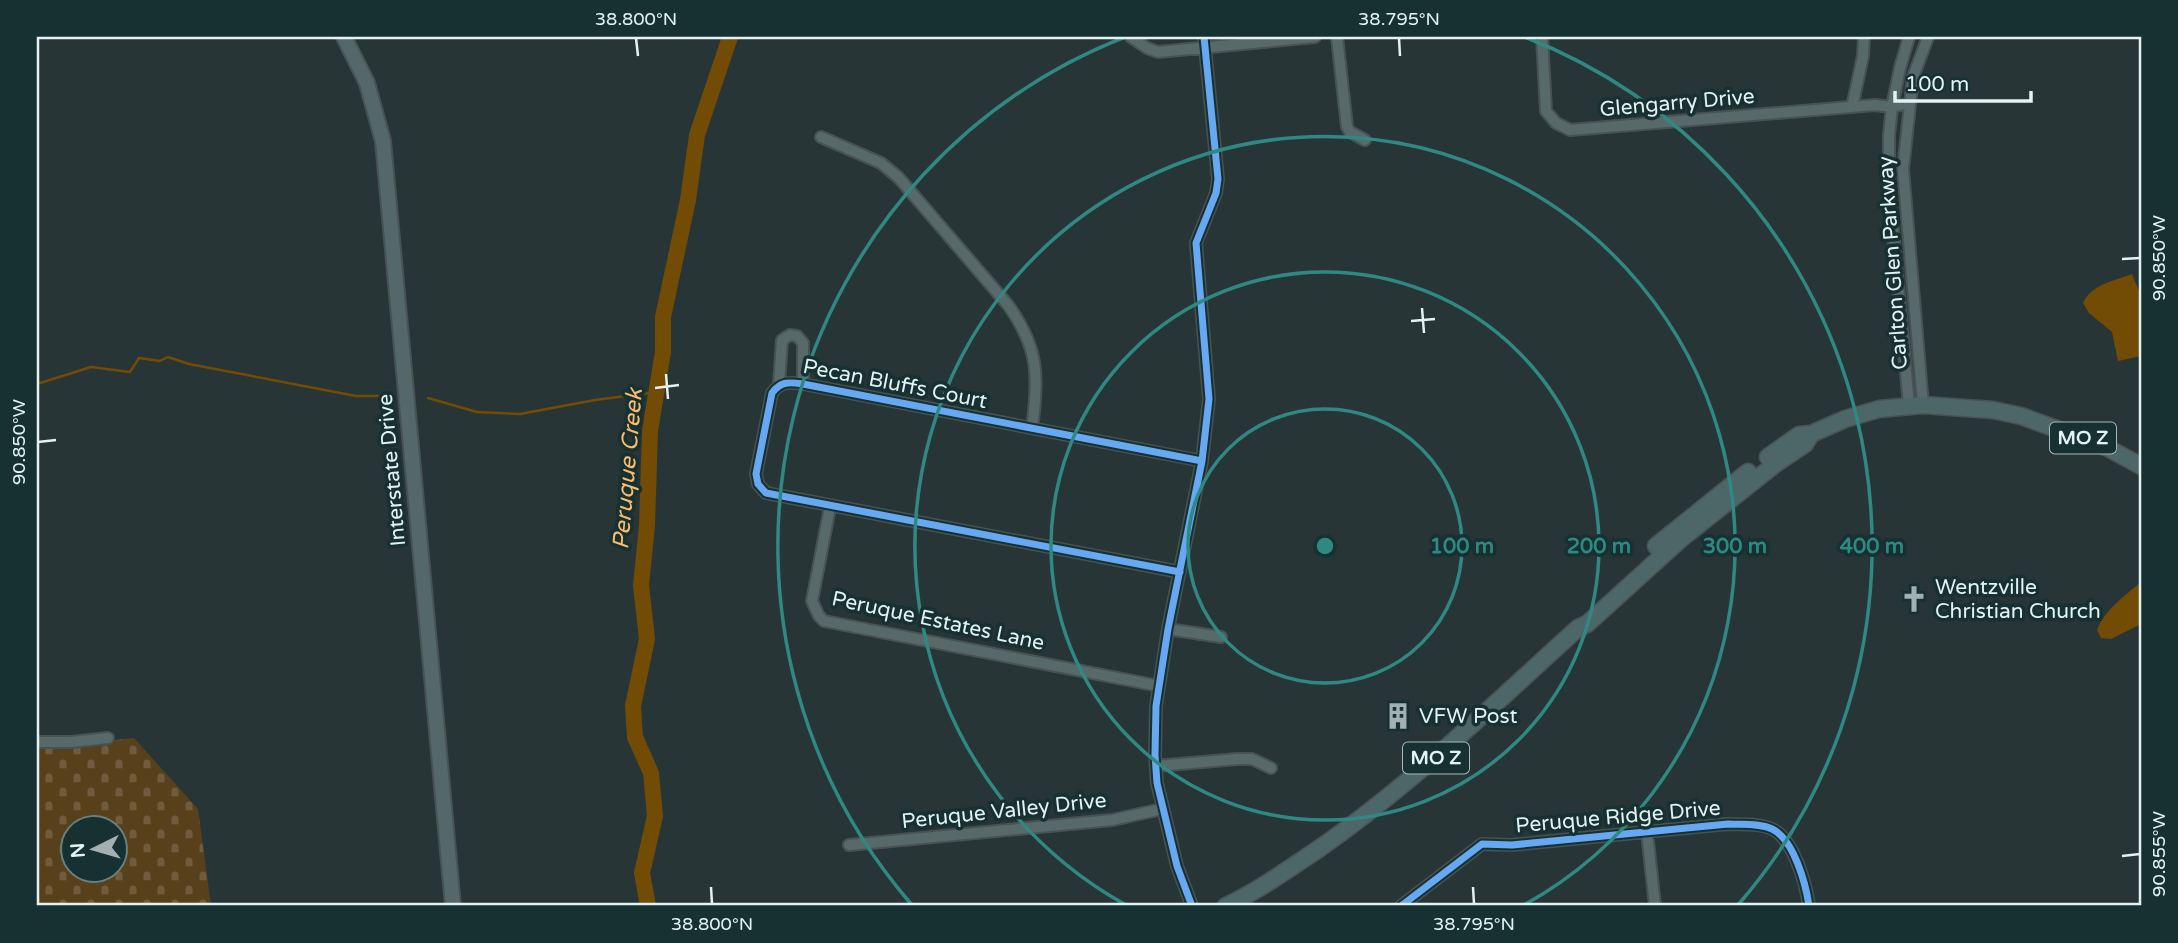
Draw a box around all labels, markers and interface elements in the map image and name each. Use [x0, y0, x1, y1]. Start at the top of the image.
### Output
text: 38.800°N [595, 8, 677, 30]
text: 38.795°N [1358, 8, 1440, 30]
scale bar [1895, 60, 2031, 104]
text: 100 m [1905, 72, 1969, 97]
street label: Glengarry Drive [1599, 84, 1756, 122]
street label: Carlton Glen Parkway [1873, 155, 1913, 371]
text: 90.850°W [2148, 215, 2170, 301]
street label: Pecan Bluffs Court [801, 354, 989, 414]
water label: Peruque Creek [607, 386, 649, 551]
street label: Interstate Drive [373, 393, 411, 547]
text: 90.850°W [8, 399, 30, 485]
road number: MO Z [2050, 422, 2116, 453]
centre of rings [1313, 534, 1337, 558]
text: 100 m [1430, 534, 1494, 559]
text: 200 m [1567, 534, 1631, 559]
text: 300 m [1703, 534, 1767, 559]
text: 400 m [1840, 534, 1904, 559]
place label: Wentzville Christian Church [1935, 575, 2101, 624]
church icon: Wentzville Christian Church [1899, 584, 1929, 614]
street label: Peruque Estates Lane [829, 586, 1047, 656]
building icon: VFW Post [1383, 701, 1413, 731]
place label: VFW Post [1419, 704, 1518, 729]
road number: MO Z [1403, 743, 1469, 774]
street label: Peruque Valley Drive [900, 788, 1108, 834]
street label: Peruque Ridge Drive [1514, 796, 1722, 838]
text: 90.855°W [2148, 811, 2170, 897]
north arrow [60, 814, 130, 884]
text: N [66, 842, 90, 859]
text: 38.800°N [671, 913, 753, 935]
text: 38.795°N [1433, 913, 1515, 935]

